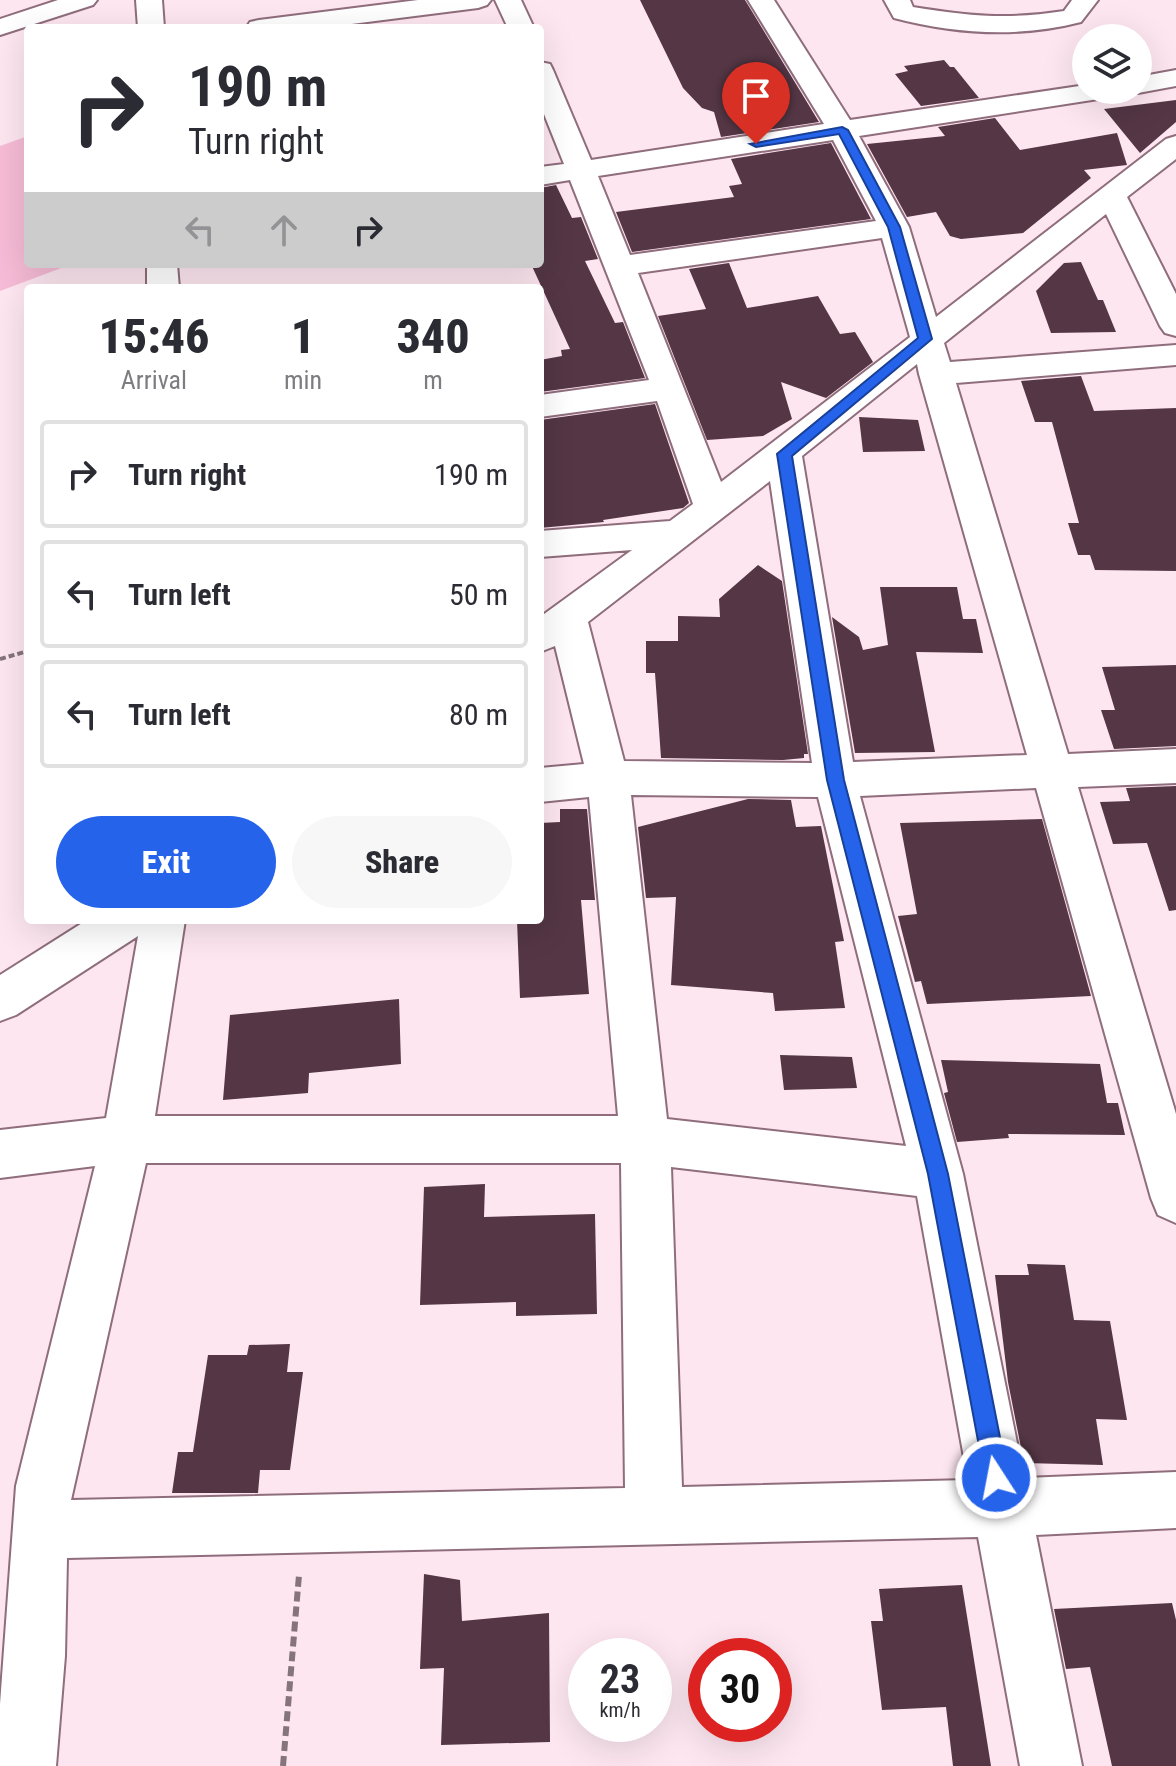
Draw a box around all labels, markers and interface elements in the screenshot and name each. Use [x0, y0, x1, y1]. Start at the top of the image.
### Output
map controls [1072, 24, 1152, 104]
button: layers [1072, 24, 1152, 104]
text: 190 m [188, 54, 327, 120]
icon: right [56, 56, 160, 160]
pin [722, 62, 790, 144]
icon: arrive [734, 74, 778, 118]
text: Turn right [188, 121, 324, 163]
icon: left [178, 208, 222, 252]
icon: ahead [262, 208, 306, 252]
icon: right [346, 208, 390, 252]
text: 15:46 [98, 308, 210, 365]
text: 1 [291, 308, 315, 365]
text: 340 [396, 308, 470, 365]
text: Arrival [121, 365, 187, 395]
text: min [284, 365, 322, 395]
text: m [423, 365, 443, 395]
icon: right [60, 452, 104, 496]
text: Turn right [128, 457, 246, 492]
text: 190 m [434, 457, 508, 492]
icon: left [60, 572, 104, 616]
text: Turn left [128, 577, 231, 612]
text: 50 m [449, 577, 508, 612]
icon: left [60, 692, 104, 736]
text: Turn left [128, 697, 231, 732]
text: 80 m [449, 697, 508, 732]
button: Exit [56, 816, 276, 908]
button: Share [292, 816, 512, 908]
position arrow [954, 1436, 1038, 1520]
speed limit sign: 30 [688, 1638, 792, 1742]
text: 23 [600, 1656, 640, 1703]
text: km/h [599, 1698, 641, 1722]

